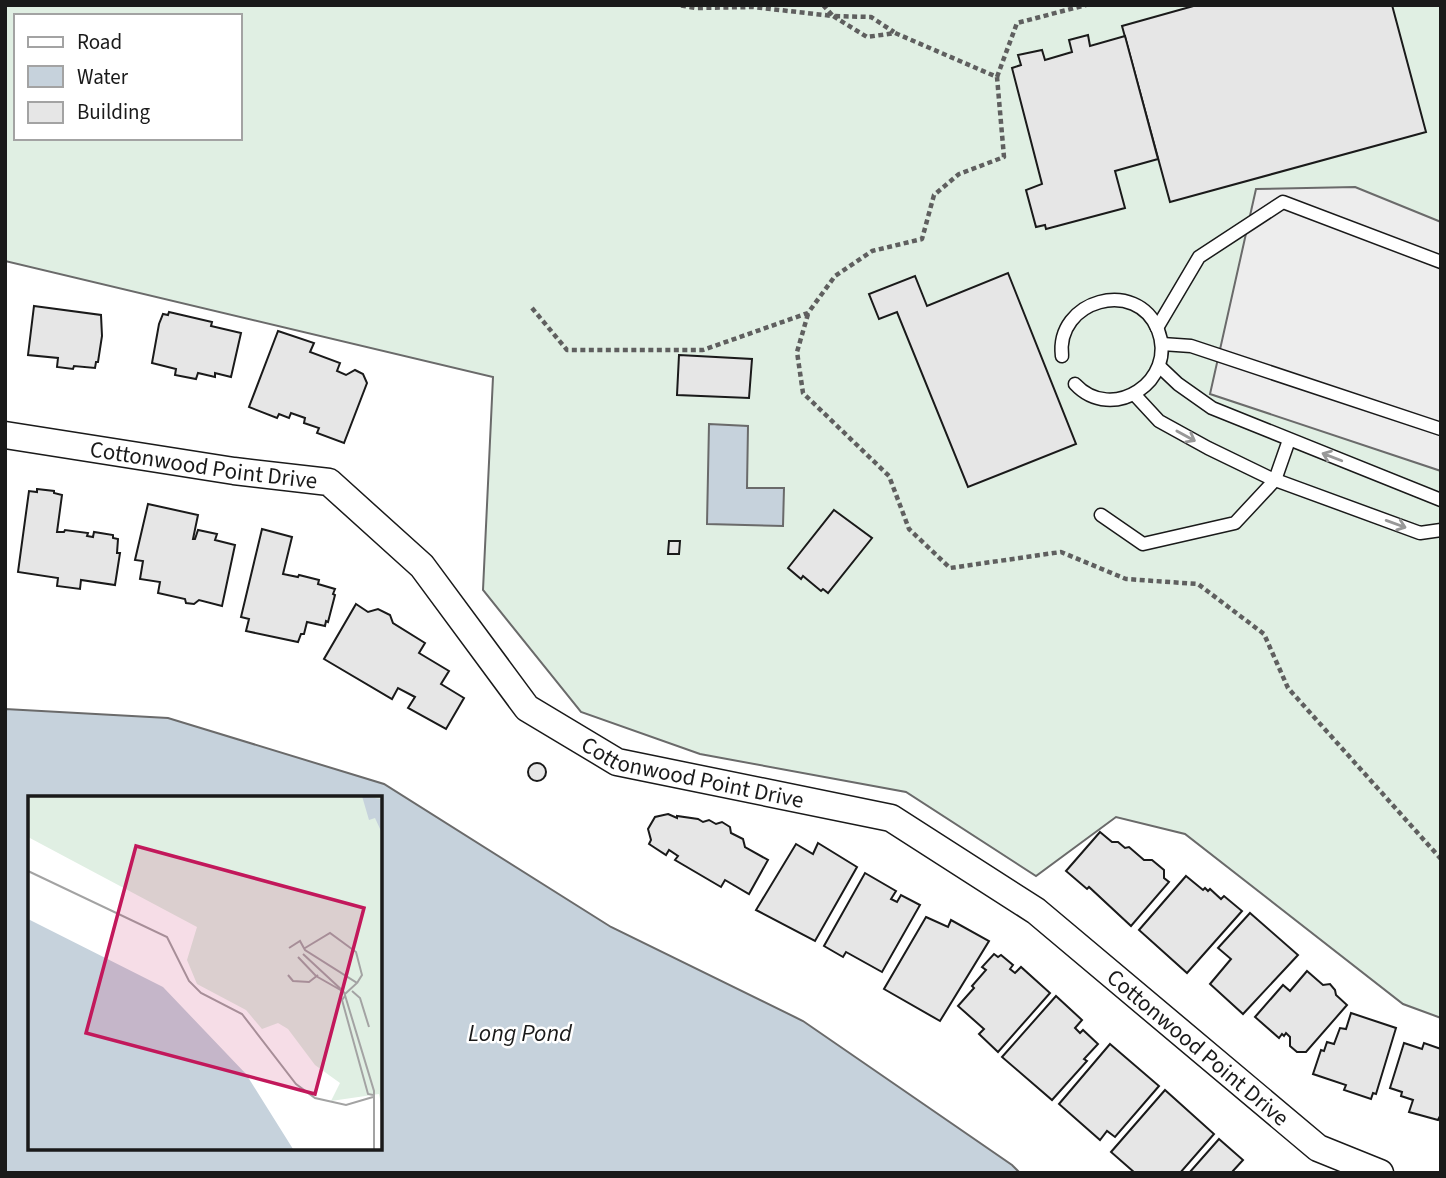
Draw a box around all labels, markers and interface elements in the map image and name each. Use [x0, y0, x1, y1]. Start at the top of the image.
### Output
legend [14, 14, 242, 140]
text: Road [77, 27, 122, 57]
text: Water [77, 62, 129, 92]
text: Building [77, 97, 151, 127]
one-way arrow [1175, 430, 1196, 443]
street label: Cottonwood Point Drive [88, 433, 319, 498]
one-way arrow [1321, 449, 1343, 462]
one-way arrow [1384, 519, 1406, 531]
street label: Cottonwood Point Drive [575, 728, 807, 817]
inset map [28, 796, 382, 1150]
street label: Cottonwood Point Drive [1099, 961, 1296, 1134]
water label: Long Pond [468, 1016, 573, 1051]

